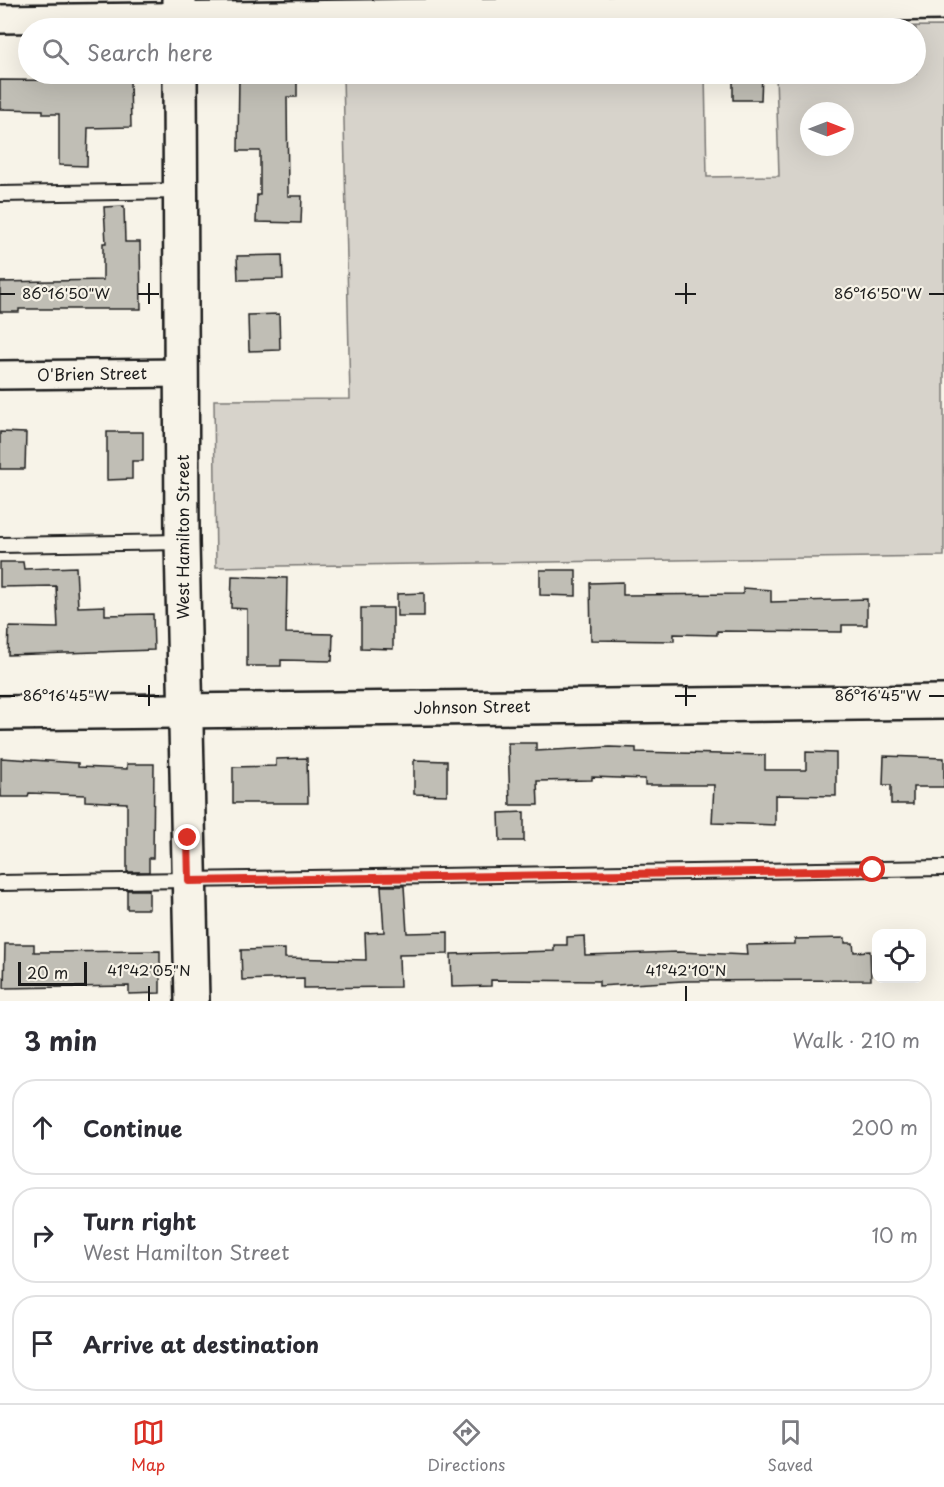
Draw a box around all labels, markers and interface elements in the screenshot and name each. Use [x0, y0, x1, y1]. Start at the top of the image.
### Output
search box [18, 18, 926, 84]
icon: search [39, 35, 72, 68]
text: Search here [87, 35, 213, 68]
north arrow [800, 102, 854, 156]
text: 86°16'50"W [22, 281, 110, 304]
text: 86°16'50"W [834, 281, 922, 304]
street label: O'Brien Street [37, 360, 148, 386]
street label: West Hamilton Street [170, 454, 194, 620]
text: 86°16'45"W [23, 683, 110, 706]
text: 86°16'45"W [835, 683, 922, 706]
street label: Johnson Street [413, 693, 531, 719]
route end [174, 824, 200, 850]
route start [859, 856, 885, 882]
map controls [872, 929, 926, 983]
button: locate [872, 929, 926, 983]
text: 41°42'05"N [107, 958, 191, 981]
text: 41°42'10"N [646, 958, 726, 981]
scale bar [18, 959, 87, 986]
text: 20 m [27, 960, 68, 984]
text: 3 min [24, 1021, 97, 1060]
text: Walk · 210 m [793, 1025, 920, 1055]
icon: ahead [26, 1111, 59, 1144]
text: Continue [83, 1111, 182, 1144]
text: 200 m [851, 1112, 918, 1142]
text: Turn right [83, 1204, 196, 1237]
icon: right [26, 1219, 59, 1252]
text: 10 m [871, 1220, 918, 1250]
text: West Hamilton Street [83, 1237, 289, 1267]
icon: arrive [26, 1327, 59, 1360]
text: Arrive at destination [83, 1327, 319, 1360]
tab: Map [131, 1416, 165, 1476]
tab: Directions [427, 1416, 505, 1476]
tab: Saved [767, 1416, 813, 1476]

